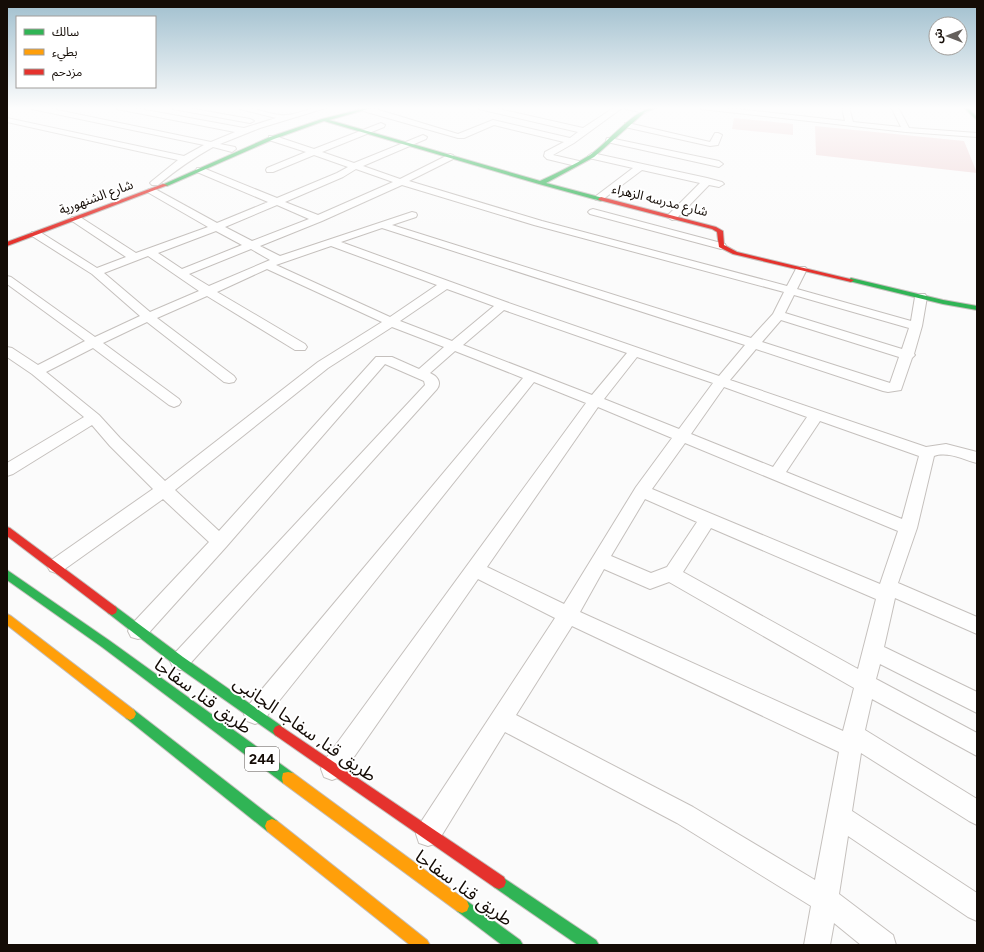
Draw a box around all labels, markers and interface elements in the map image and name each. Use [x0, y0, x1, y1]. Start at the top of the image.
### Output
legend [16, 16, 156, 88]
north arrow [928, 16, 968, 56]
text: سالك [52, 25, 79, 39]
text: ش [932, 28, 945, 44]
text: بطيء [52, 45, 78, 62]
text: مزدحم [52, 65, 82, 81]
street label: شارع الشنهورية [57, 177, 136, 220]
street label: شارع مدرسه الزهراء [610, 181, 709, 222]
street label: طريق قنا, سفاجا [150, 653, 256, 739]
street label: طريق قنا, سفاجا الجانبى [229, 671, 381, 787]
road number: 244 [245, 747, 279, 771]
street label: طريق قنا, سفاجا [411, 845, 517, 931]

